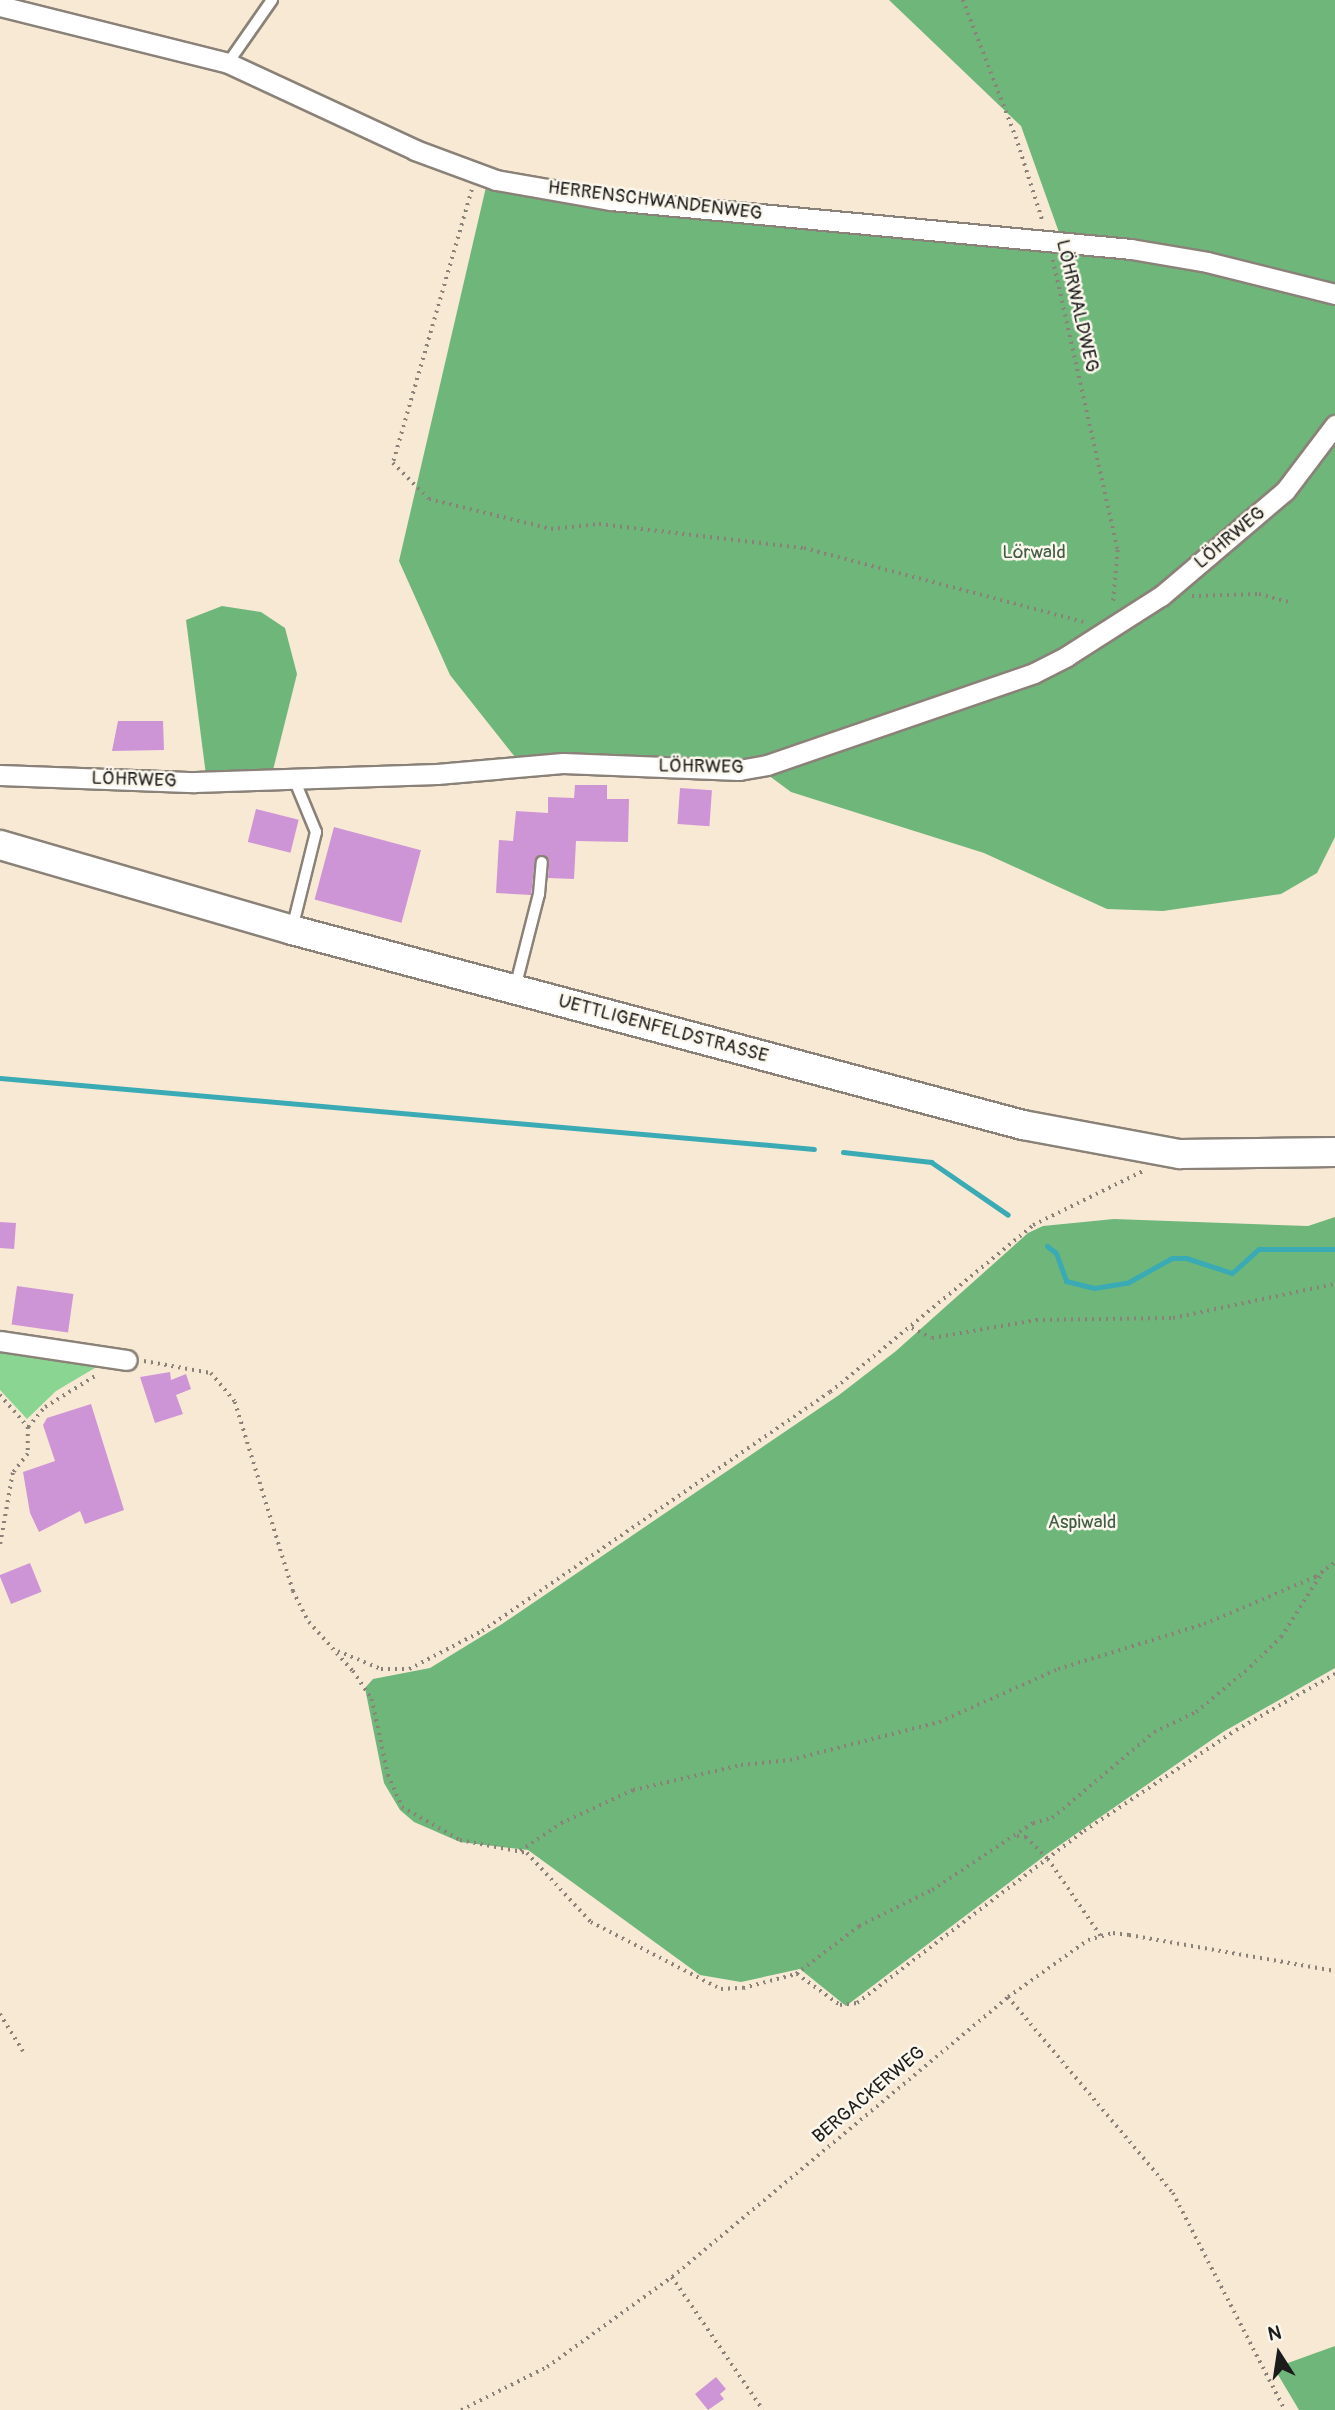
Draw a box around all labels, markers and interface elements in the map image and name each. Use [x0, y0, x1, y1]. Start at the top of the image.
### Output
street label: HERRENSCHWANDENWEG [547, 177, 763, 225]
street label: LÖHRWALDWEG [1051, 238, 1103, 374]
street label: LÖHRWEG [1190, 502, 1270, 574]
park label: Lörwald [1002, 542, 1066, 564]
street label: LÖHRWEG [658, 755, 744, 779]
street label: LÖHRWEG [91, 767, 177, 793]
street label: UETTLIGENFELDSTRASSE [556, 990, 770, 1068]
park label: Aspiwald [1048, 1512, 1116, 1534]
street label: BERGACKERWEG [808, 2041, 930, 2149]
north arrow [1244, 2319, 1314, 2389]
text: N [1266, 2320, 1283, 2347]

